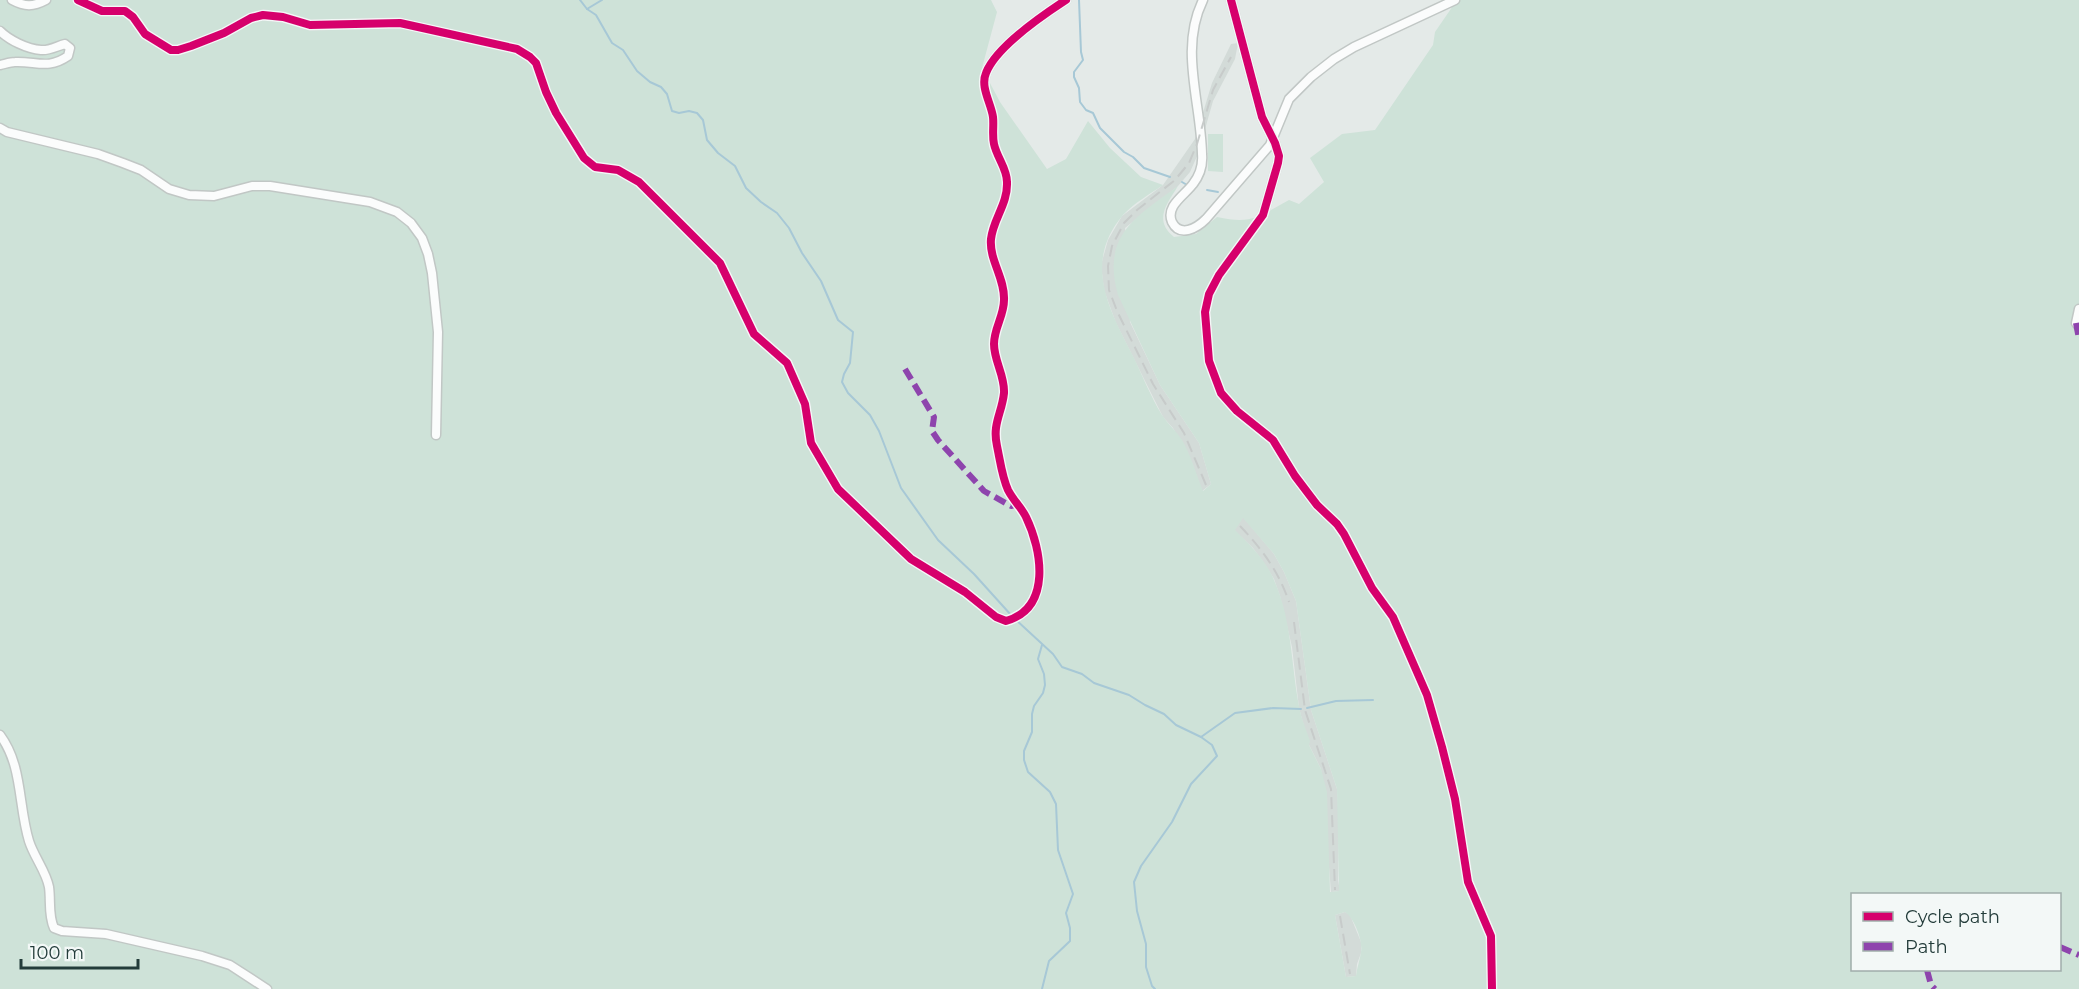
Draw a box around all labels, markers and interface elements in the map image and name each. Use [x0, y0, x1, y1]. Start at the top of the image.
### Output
legend [1851, 893, 2061, 971]
text: Cycle path [1905, 906, 2000, 928]
scale bar [21, 932, 138, 970]
text: Path [1905, 936, 1948, 958]
text: 100 m [30, 942, 84, 964]

